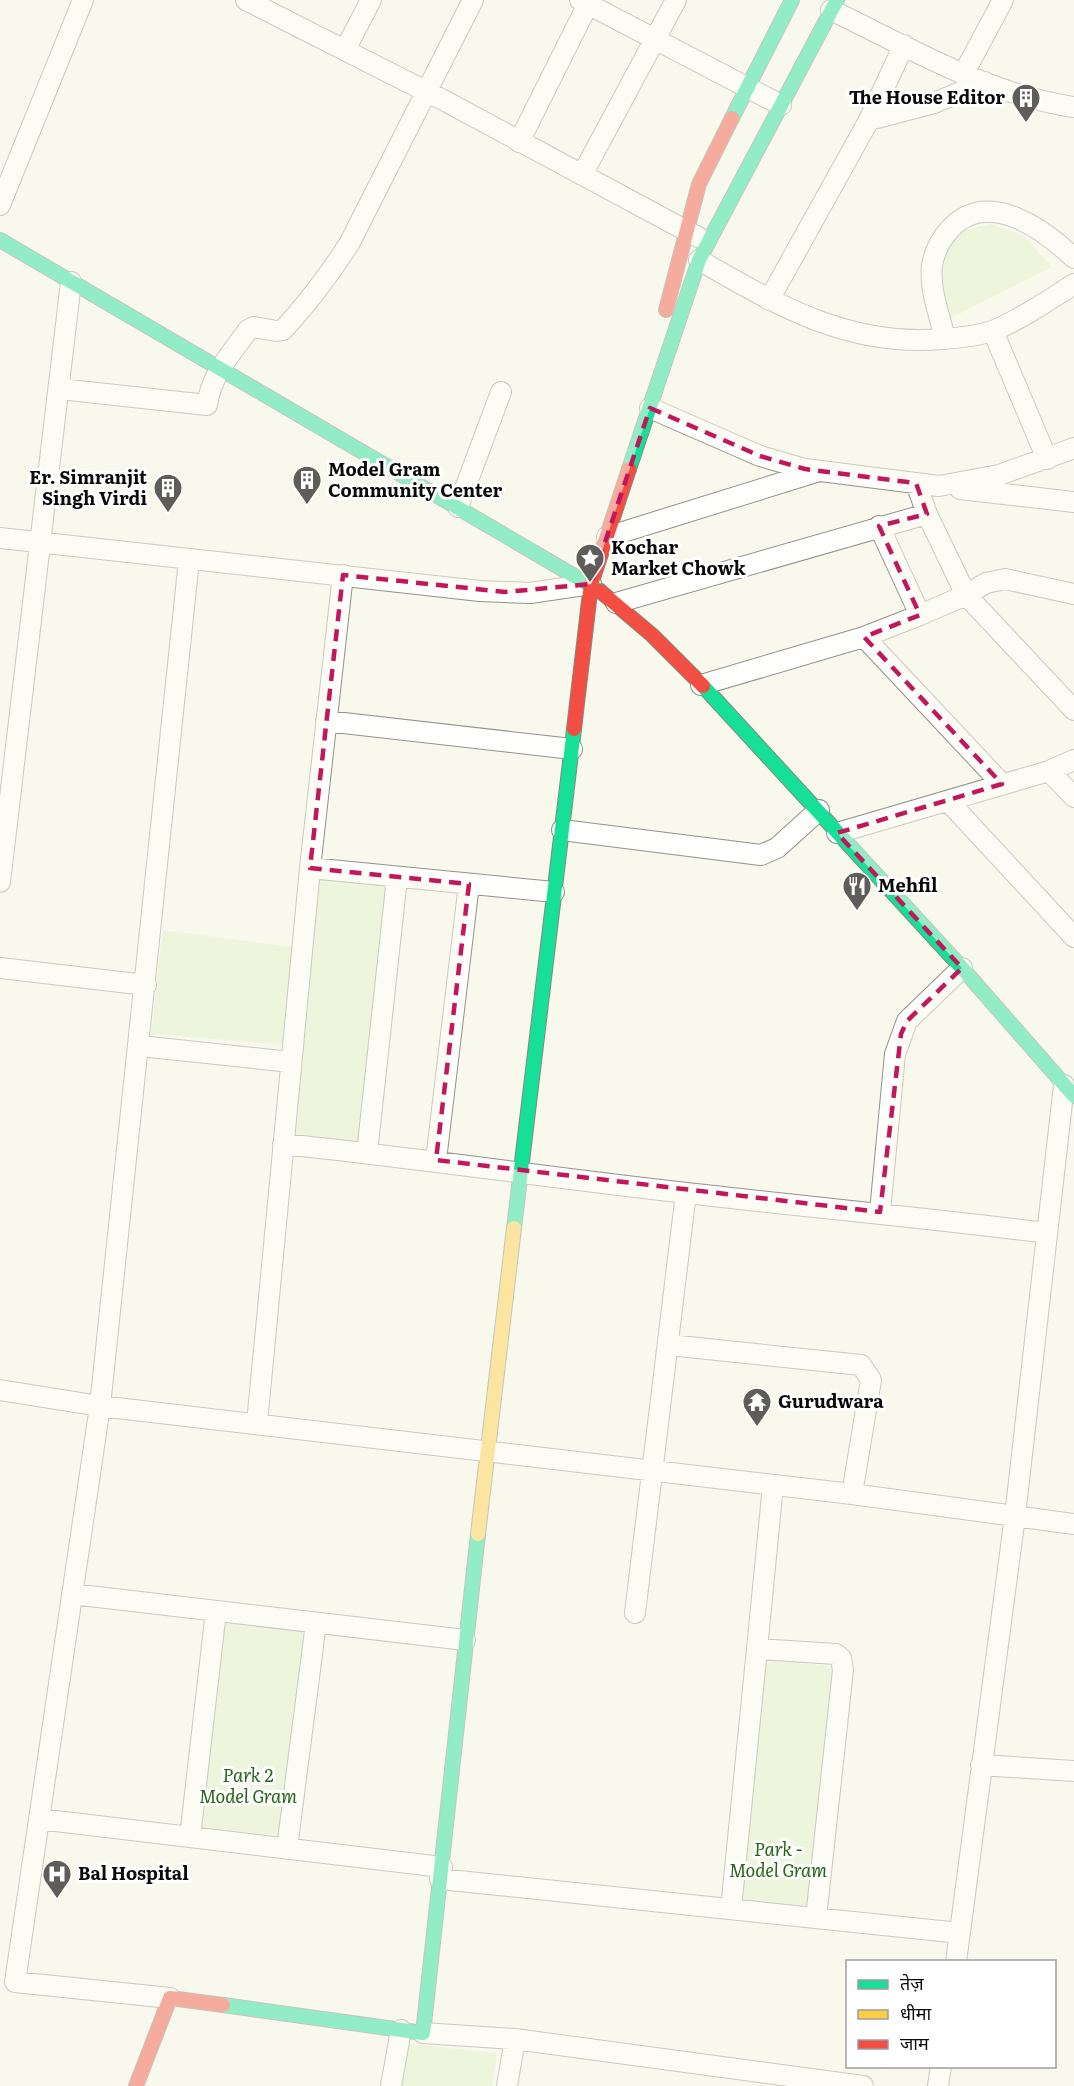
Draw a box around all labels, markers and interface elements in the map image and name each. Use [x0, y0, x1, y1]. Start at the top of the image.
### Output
building icon: The House Editor [1010, 82, 1042, 124]
place label: The House Editor [849, 83, 1005, 110]
place label: Model Gram Community Center [328, 455, 503, 503]
place label: Er. Simranjit Singh Virdi [29, 463, 147, 511]
building icon: Model Gram Community Center [291, 464, 323, 506]
building icon: Er. Simranjit Singh Virdi [152, 472, 184, 514]
place label: Kochar Market Chowk [611, 533, 747, 581]
place icon: Kochar Market Chowk [574, 542, 606, 584]
restaurant icon: Mehfil [841, 870, 873, 912]
place label: Mehfil [878, 871, 938, 898]
temple icon: Gurudwara [741, 1386, 773, 1428]
place label: Gurudwara [778, 1387, 884, 1414]
park label: Park 2 Model Gram [199, 1761, 297, 1809]
park label: Park - Model Gram [729, 1835, 827, 1883]
hospital icon: Bal Hospital [41, 1858, 73, 1900]
place label: Bal Hospital [78, 1859, 189, 1886]
legend [846, 1960, 1056, 2068]
text: तेज़ [900, 1969, 924, 1996]
text: धीमा [900, 1999, 931, 2026]
text: जाम [900, 2029, 930, 2056]

